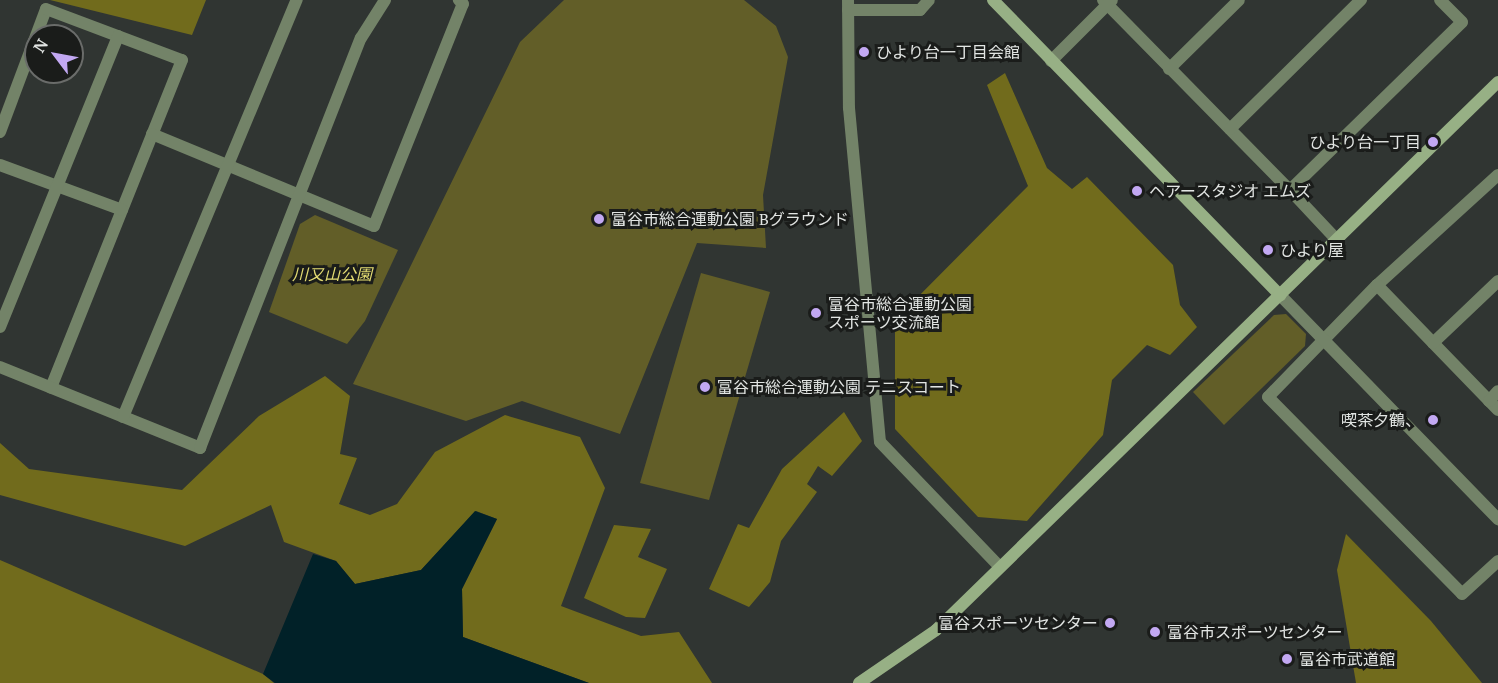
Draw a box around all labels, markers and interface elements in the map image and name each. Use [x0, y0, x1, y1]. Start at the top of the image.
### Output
north arrow [24, 24, 84, 84]
text: N [28, 35, 53, 57]
place label: ひより台一丁目会館 [876, 42, 1020, 62]
marker: ひより台一丁目会館 [857, 45, 871, 59]
place label: ひより台一丁目 [1309, 132, 1421, 152]
marker: ひより台一丁目 [1426, 135, 1440, 149]
place label: ヘアースタジオ エムズ [1149, 181, 1312, 201]
marker: ヘアースタジオ エムズ [1130, 184, 1144, 198]
place label: 富谷市総合運動公園 Bグラウンド [611, 209, 849, 229]
marker: 富谷市総合運動公園 Bグラウンド [592, 212, 606, 226]
place label: ひより屋 [1280, 240, 1344, 260]
marker: ひより屋 [1261, 243, 1275, 257]
park label: 川又山公園 [292, 264, 372, 284]
place label: 富谷市総合運動公園 スポーツ交流館 [828, 294, 972, 332]
marker: 富谷市総合運動公園 スポーツ交流館 [809, 306, 823, 320]
place label: 富谷市総合運動公園 テニスコート [717, 377, 961, 397]
marker: 富谷市総合運動公園 テニスコート [698, 380, 712, 394]
place label: 喫茶夕鶴、 [1341, 410, 1421, 430]
marker: 喫茶夕鶴、 [1426, 413, 1440, 427]
place label: 富谷スポーツセンター [938, 613, 1098, 633]
marker: 富谷スポーツセンター [1103, 616, 1117, 630]
place label: 富谷市スポーツセンター [1167, 622, 1343, 642]
marker: 富谷市スポーツセンター [1148, 625, 1162, 639]
place label: 富谷市武道館 [1299, 649, 1395, 669]
marker: 富谷市武道館 [1280, 652, 1294, 666]

